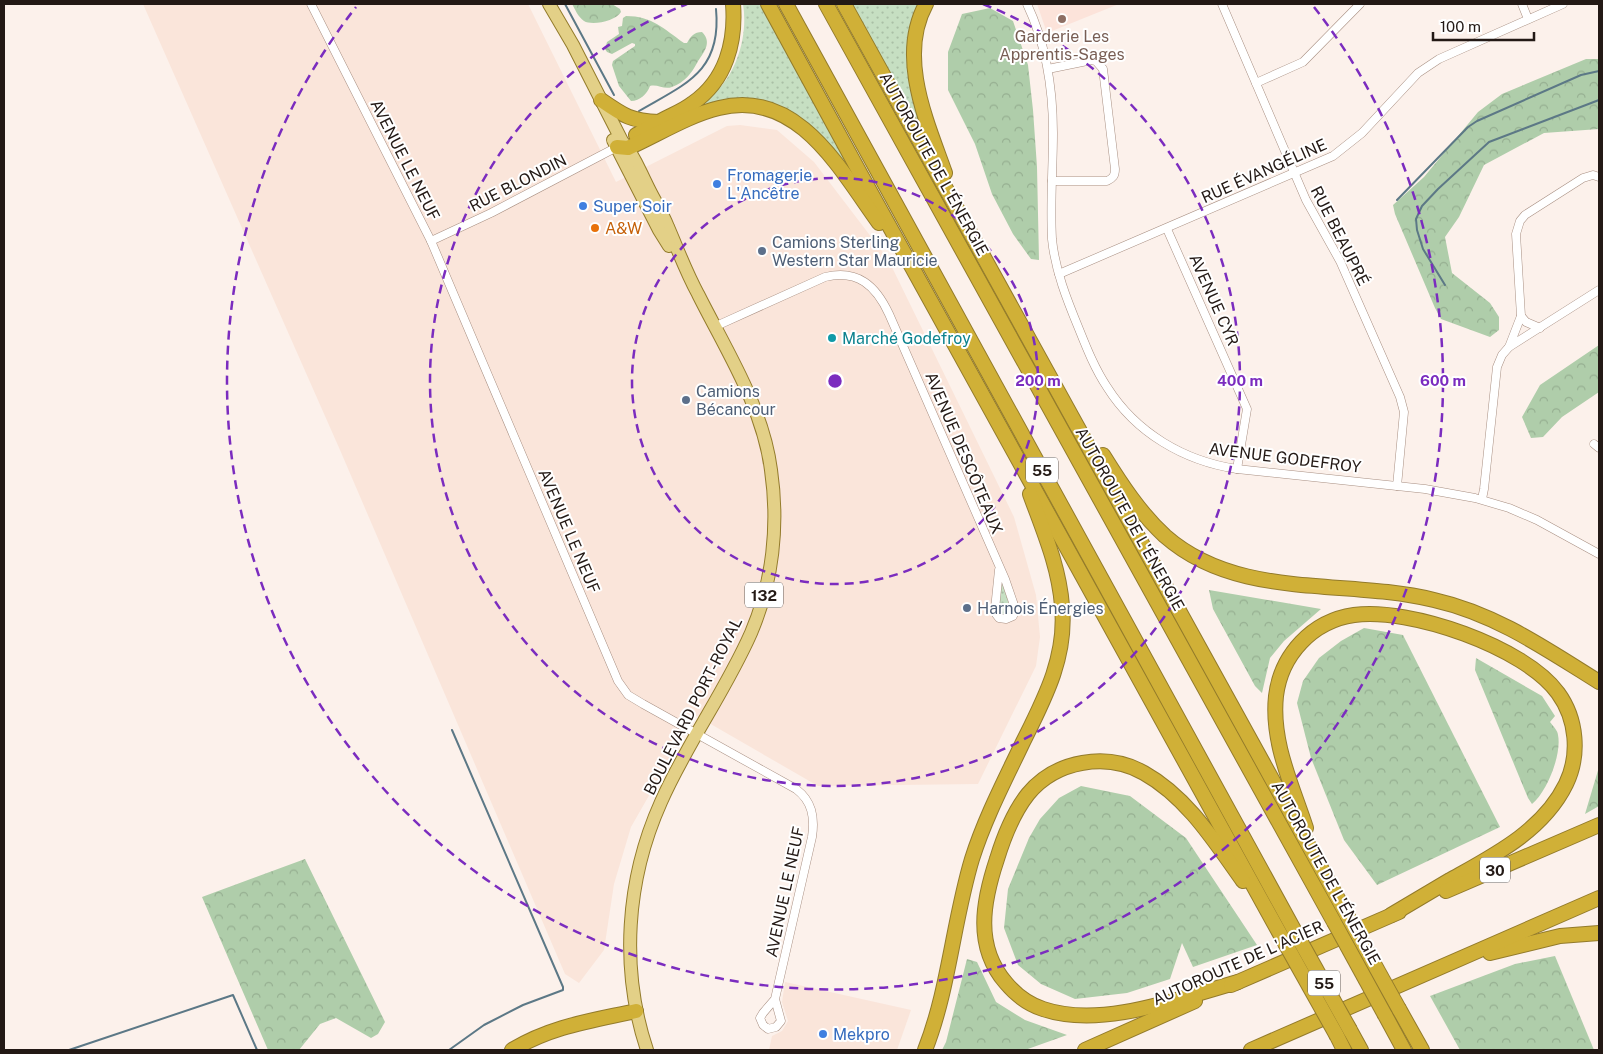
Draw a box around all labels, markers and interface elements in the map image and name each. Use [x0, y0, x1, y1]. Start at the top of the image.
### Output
scale bar [1433, 10, 1534, 42]
marker: Garderie Les Apprentis-Sages [1056, 13, 1068, 25]
text: 100 m [1440, 18, 1481, 35]
place label: Garderie Les Apprentis-Sages [999, 27, 1125, 64]
street label: AUTOROUTE DE L'ÉNERGIE [876, 68, 993, 259]
street label: AVENUE LE NEUF [366, 96, 444, 224]
street label: RUE ÉVANGÉLINE [1198, 134, 1330, 207]
street label: RUE BLONDIN [466, 150, 570, 216]
place label: Fromagerie L'Ancêtre [727, 166, 812, 203]
marker: Fromagerie L'Ancêtre [711, 178, 723, 190]
street label: RUE BEAUPRÉ [1307, 183, 1374, 289]
place label: Super Soir [593, 197, 672, 216]
marker: Super Soir [577, 200, 589, 212]
place label: A&W [605, 219, 642, 238]
marker: A&W [589, 222, 601, 234]
place label: Camions Sterling Western Star Mauricie [772, 233, 938, 270]
marker: Camions Sterling Western Star Mauricie [756, 245, 768, 257]
street label: AVENUE CYR [1185, 251, 1243, 349]
place label: Marché Godefroy [842, 329, 971, 348]
marker: Marché Godefroy [826, 332, 838, 344]
street label: AVENUE DESCÔTEAUX [921, 369, 1008, 537]
centre of rings [826, 372, 844, 390]
text: 200 m [1015, 372, 1061, 389]
text: 400 m [1217, 372, 1263, 389]
text: 600 m [1420, 372, 1466, 389]
place label: Camions Bécancour [696, 382, 776, 419]
marker: Camions Bécancour [680, 394, 692, 406]
street label: AUTOROUTE DE L'ÉNERGIE [1072, 423, 1189, 614]
street label: AVENUE GODEFROY [1208, 439, 1362, 477]
road number: 55 [1026, 458, 1058, 482]
street label: AVENUE LE NEUF [534, 466, 604, 596]
road number: 132 [745, 582, 783, 608]
place label: Harnois Énergies [977, 598, 1104, 618]
marker: Harnois Énergies [961, 602, 973, 614]
street label: BOULEVARD PORT-ROYAL [640, 614, 746, 798]
street label: AUTOROUTE DE L'ÉNERGIE [1268, 777, 1385, 968]
street label: AVENUE LE NEUF [762, 825, 808, 959]
road number: 30 [1480, 858, 1510, 882]
street label: AUTOROUTE DE L'ACIER [1150, 917, 1326, 1009]
road number: 55 [1308, 970, 1340, 996]
place label: Mekpro [833, 1025, 890, 1044]
marker: Mekpro [817, 1028, 829, 1040]

